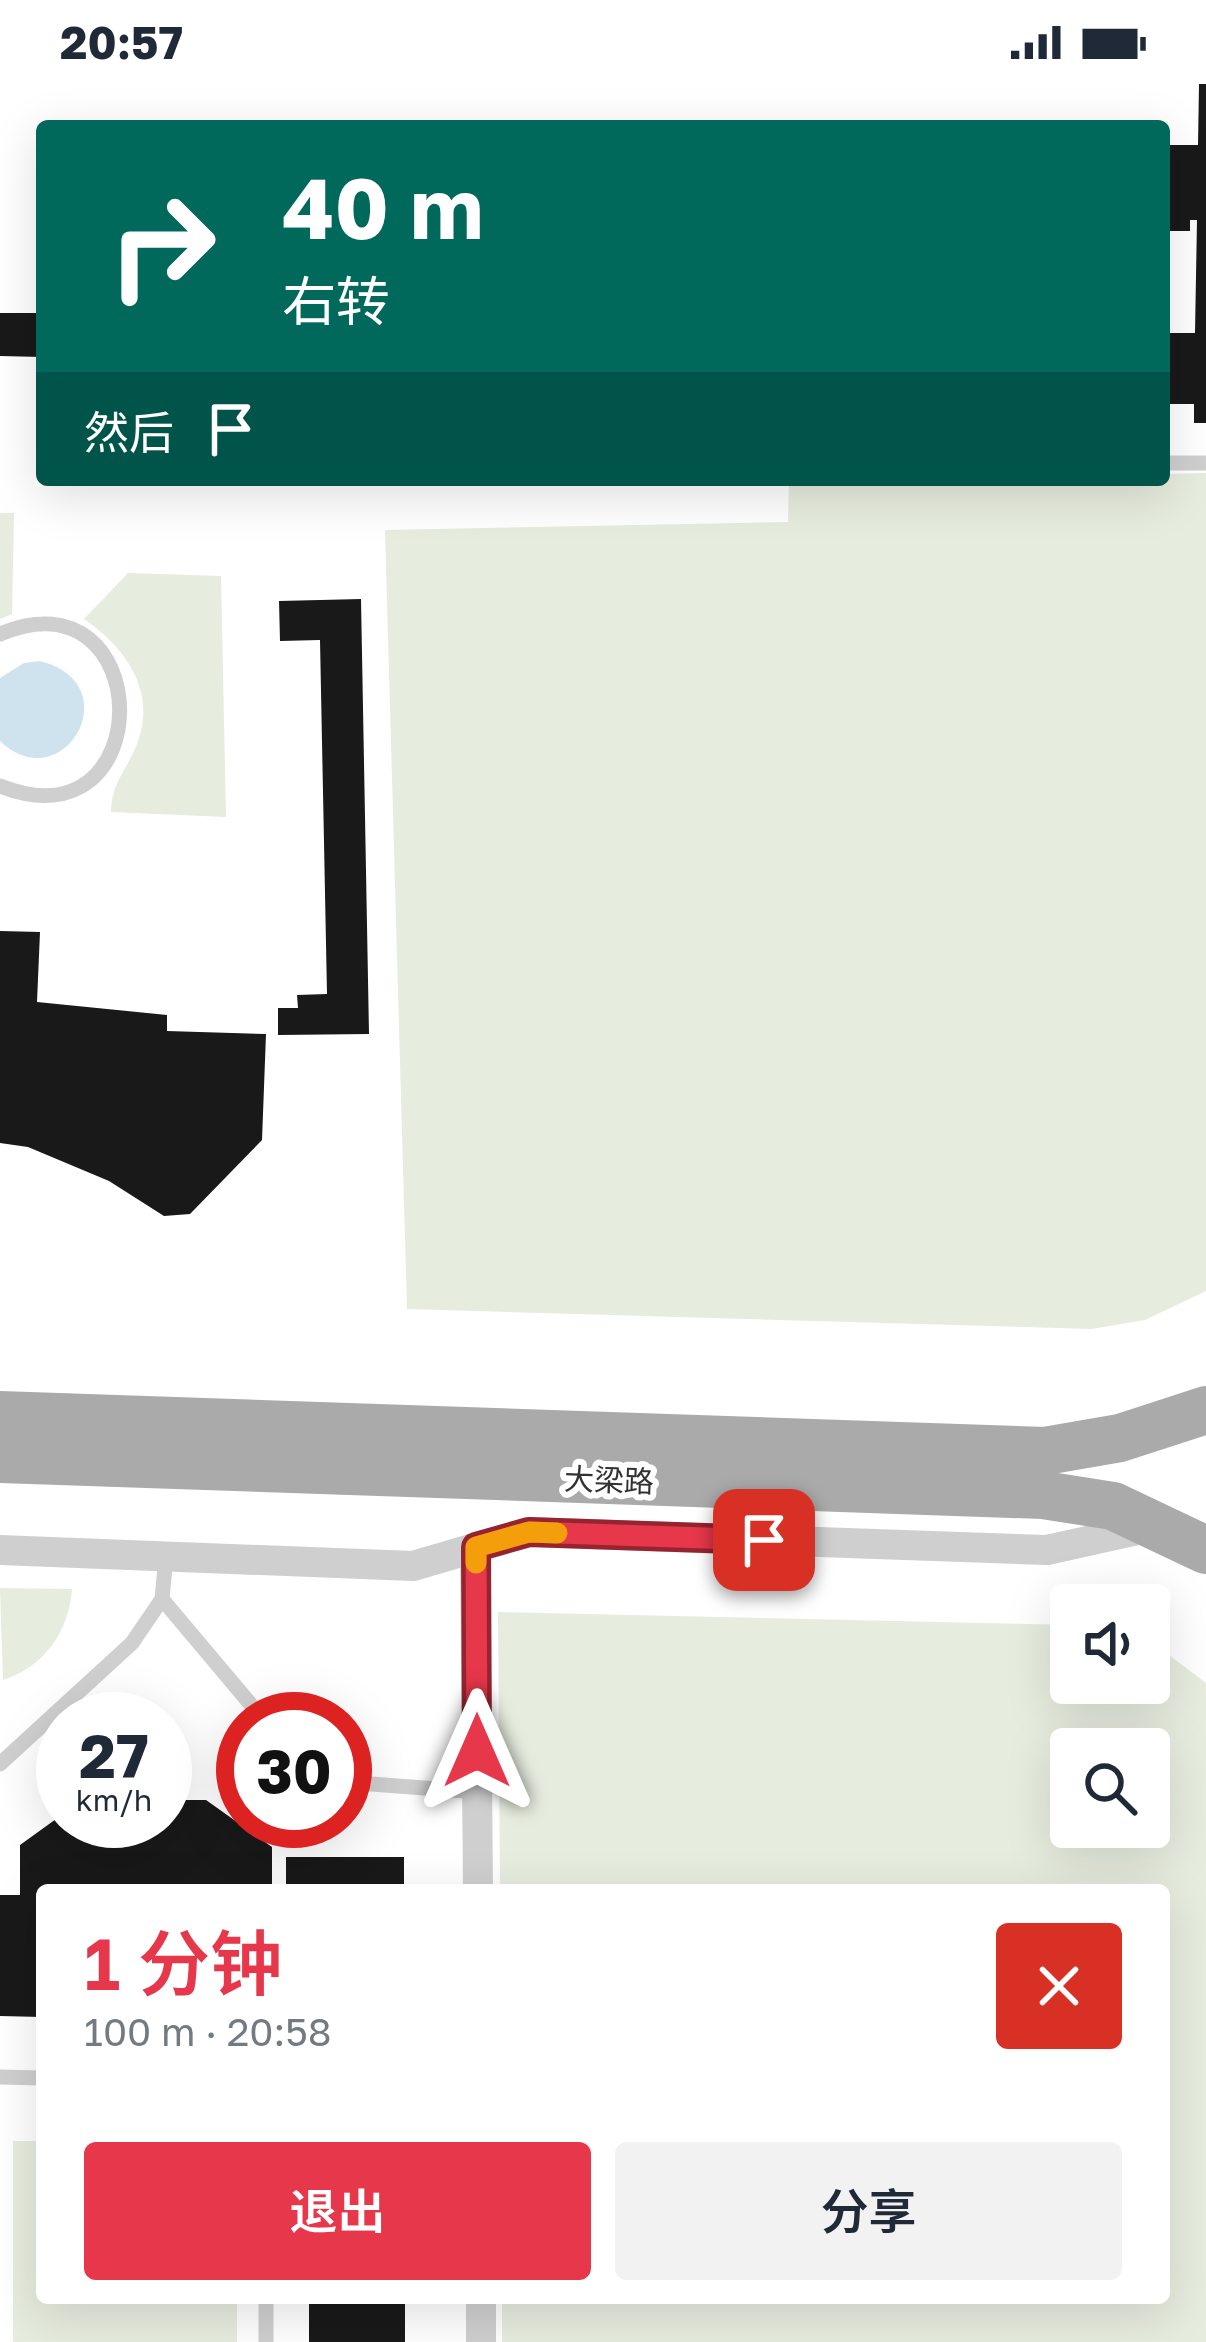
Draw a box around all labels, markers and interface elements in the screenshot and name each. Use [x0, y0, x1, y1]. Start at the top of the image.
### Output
text: 20:57 [60, 15, 183, 69]
text: 40 m [282, 157, 484, 257]
icon: right [84, 168, 240, 324]
text: 右转 [282, 268, 390, 333]
icon: arrive [198, 396, 264, 462]
text: 然后 [84, 405, 174, 459]
street label: 大梁路 [563, 1460, 655, 1500]
pin [713, 1489, 815, 1591]
icon: arrive [731, 1507, 797, 1573]
map controls [1050, 1584, 1170, 1848]
button: sound [1050, 1584, 1170, 1704]
position arrow [414, 1688, 540, 1814]
speed limit sign: 30 [216, 1692, 372, 1848]
text: 27 [79, 1719, 149, 1791]
button: search [1050, 1728, 1170, 1848]
text: km/h [76, 1782, 152, 1818]
text: 1 分钟 [84, 1919, 282, 2006]
button: close [996, 1923, 1122, 2049]
text: 100 m · 20:58 [84, 2008, 332, 2055]
button: 退出 [84, 2142, 591, 2280]
button: 分享 [615, 2142, 1122, 2280]

